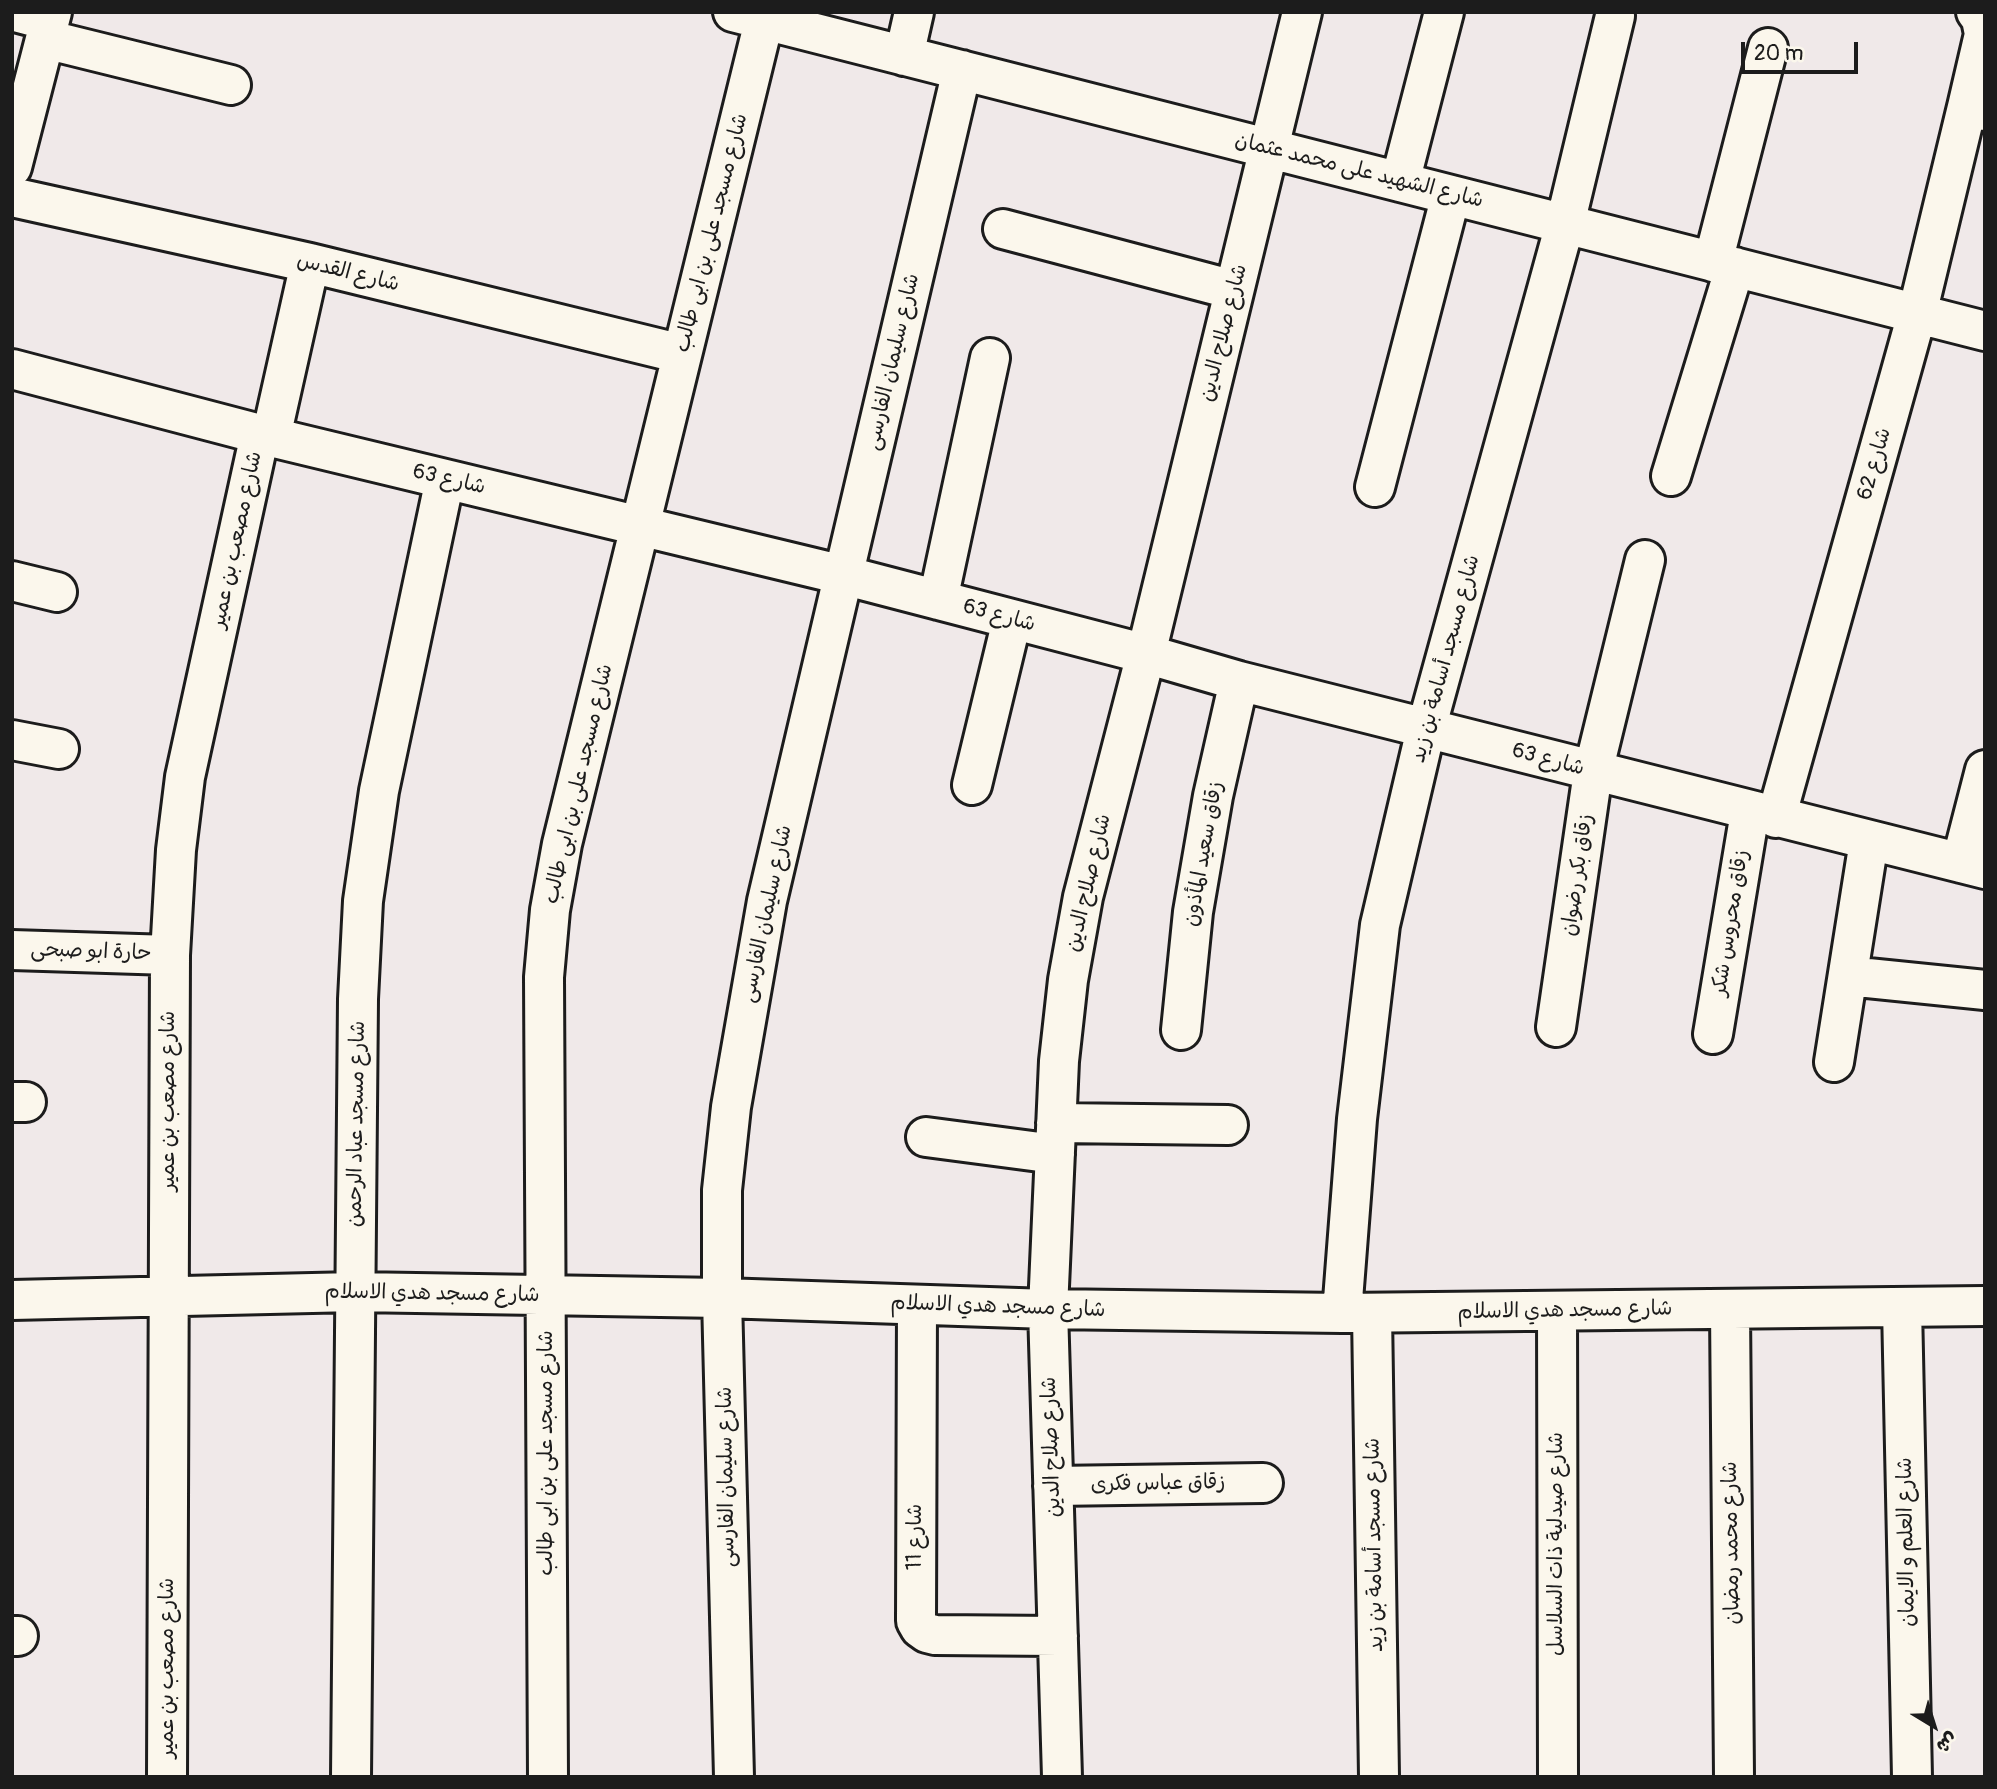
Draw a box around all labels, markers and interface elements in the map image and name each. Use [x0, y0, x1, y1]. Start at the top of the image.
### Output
scale bar [1745, 28, 1862, 72]
text: 20 m [1754, 40, 1803, 67]
street label: شارع مسجد على بن ابى طالب [670, 111, 754, 355]
street label: شارع الشهيد على محمد عثمان [1232, 128, 1486, 214]
street label: شارع القدس [294, 248, 402, 298]
street label: شارع صلاح الدين [1195, 262, 1253, 404]
street label: شارع سليمان الفارسى [860, 271, 926, 453]
street label: شارع 62 [1853, 425, 1897, 503]
street label: شارع مصعب بن عمير [206, 449, 268, 631]
street label: شارع 63 [410, 459, 488, 501]
street label: شارع مسجد أسامة بن زيد [1406, 552, 1486, 766]
street label: شارع 63 [960, 594, 1038, 638]
street label: شارع مسجد على بن ابى طالب [539, 662, 619, 906]
street label: شارع 63 [1509, 738, 1587, 782]
street label: زقاق سعيد المأذون [1179, 780, 1229, 928]
street label: شارع صلاح الدين [1061, 812, 1117, 954]
street label: زقاق بكر رضوان [1557, 812, 1599, 938]
street label: شارع سليمان الفارسى [736, 823, 798, 1005]
street label: زقاق محروس شكر [1707, 848, 1755, 998]
street label: حارة ابو صبحى [30, 937, 152, 967]
street label: شارع مصعب بن عمير [156, 1011, 182, 1191]
street label: شارع مسجد عباد الرحمن [343, 1021, 371, 1227]
street label: شارع مسجد هدي الاسلام [324, 1280, 540, 1308]
street label: شارع مسجد هدي الاسلام [890, 1291, 1106, 1323]
street label: شارع مسجد هدي الاسلام [1457, 1297, 1673, 1325]
street label: شارع مسجد على بن ابى طالب [534, 1330, 560, 1576]
street label: شارع صلاح الدين [1037, 1376, 1067, 1518]
street label: شارع سليمان الفارسى [713, 1386, 741, 1568]
street label: شارع صيدلية ذات السلاسل [1544, 1432, 1570, 1656]
street label: شارع مسجد أسامة بن زيد [1361, 1438, 1389, 1652]
street label: شارع العلم و الايمان [1893, 1457, 1921, 1627]
street label: شارع محمد رمضان [1718, 1461, 1746, 1625]
street label: زقاق عباس فكرى [1090, 1470, 1226, 1498]
street label: شارع 11 [903, 1504, 929, 1570]
street label: شارع مصعب بن عمير [155, 1578, 181, 1758]
north arrow [1899, 1691, 1969, 1761]
text: ش [1931, 1727, 1963, 1758]

